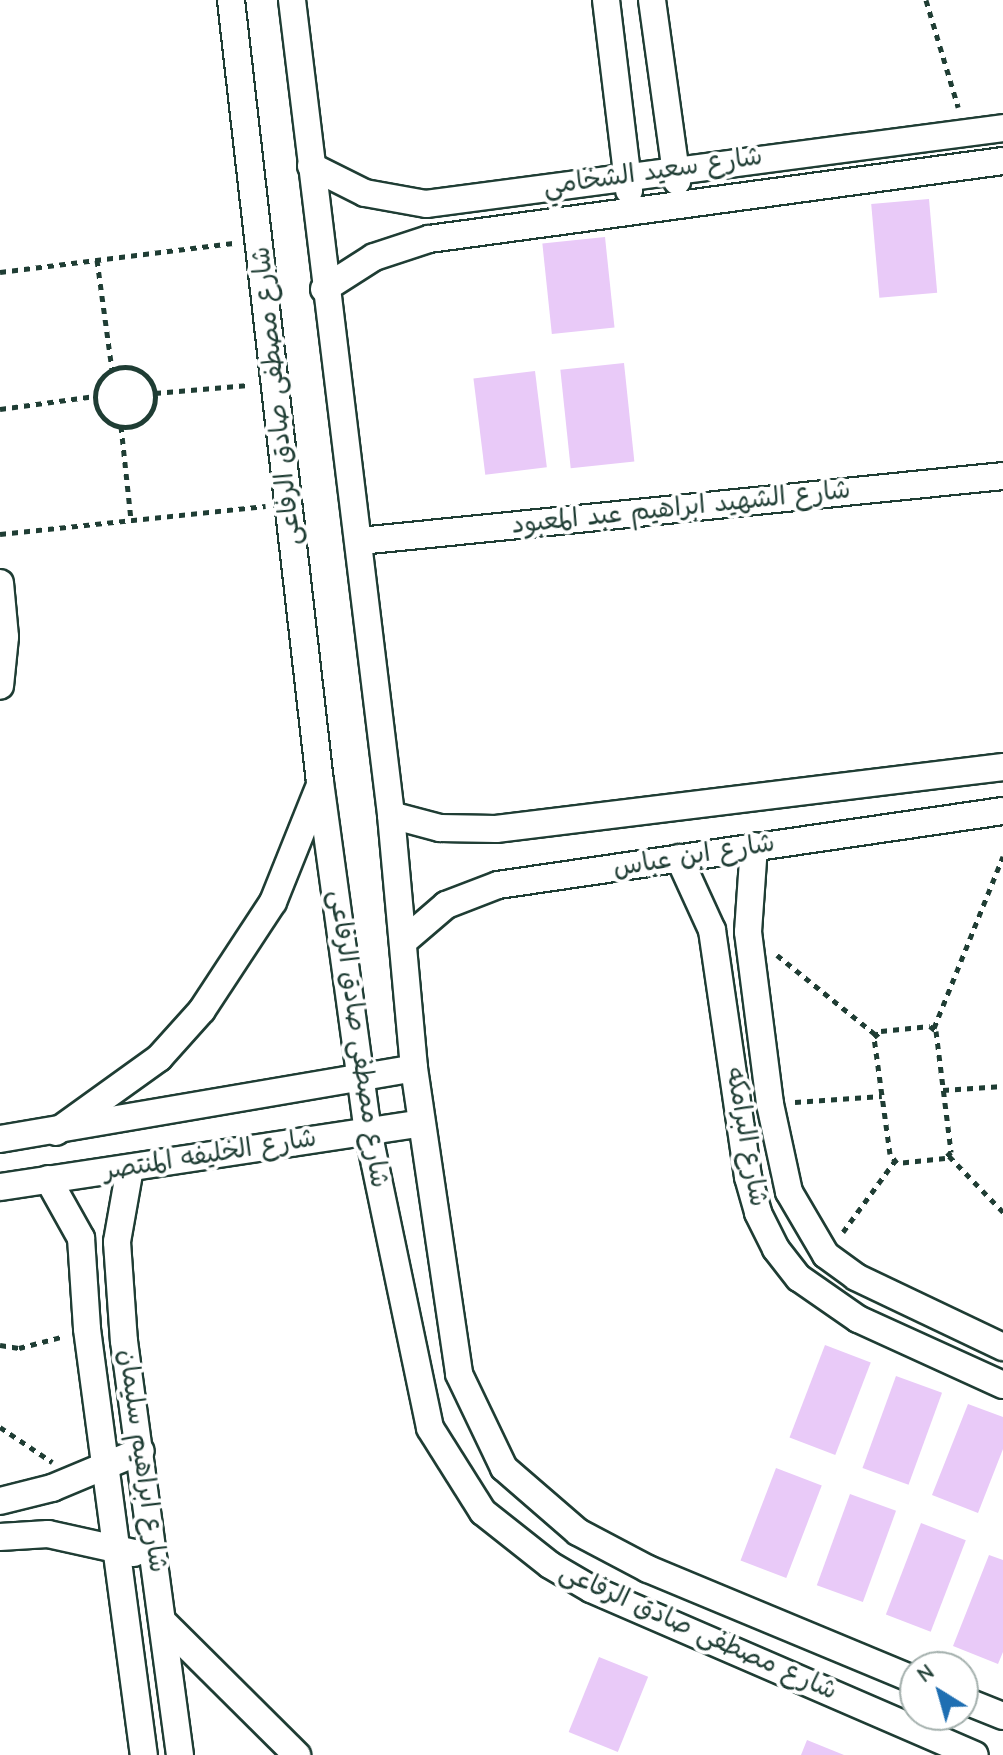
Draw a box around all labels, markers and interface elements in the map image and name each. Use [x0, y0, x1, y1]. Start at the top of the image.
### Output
street label: شارع سعيد الشخامي [541, 141, 765, 203]
street label: شارع مصطفى صادق الرفاعى [246, 245, 308, 547]
street label: شارع الشهيد ابراهيم عبد المعبود [510, 475, 852, 541]
street label: شارع ابن عباس [611, 828, 777, 884]
street label: شارع مصطفى صادق الرفاعى [322, 888, 394, 1190]
street label: شارع البرامكه [718, 1065, 774, 1209]
street label: شارع الخليفه المنتصر [101, 1123, 319, 1187]
street label: شارع ابراهيم سليمان [111, 1347, 173, 1575]
street label: شارع مصطفى صادق الرفاعى [554, 1557, 842, 1707]
north arrow [899, 1651, 979, 1731]
text: N [912, 1659, 939, 1688]

